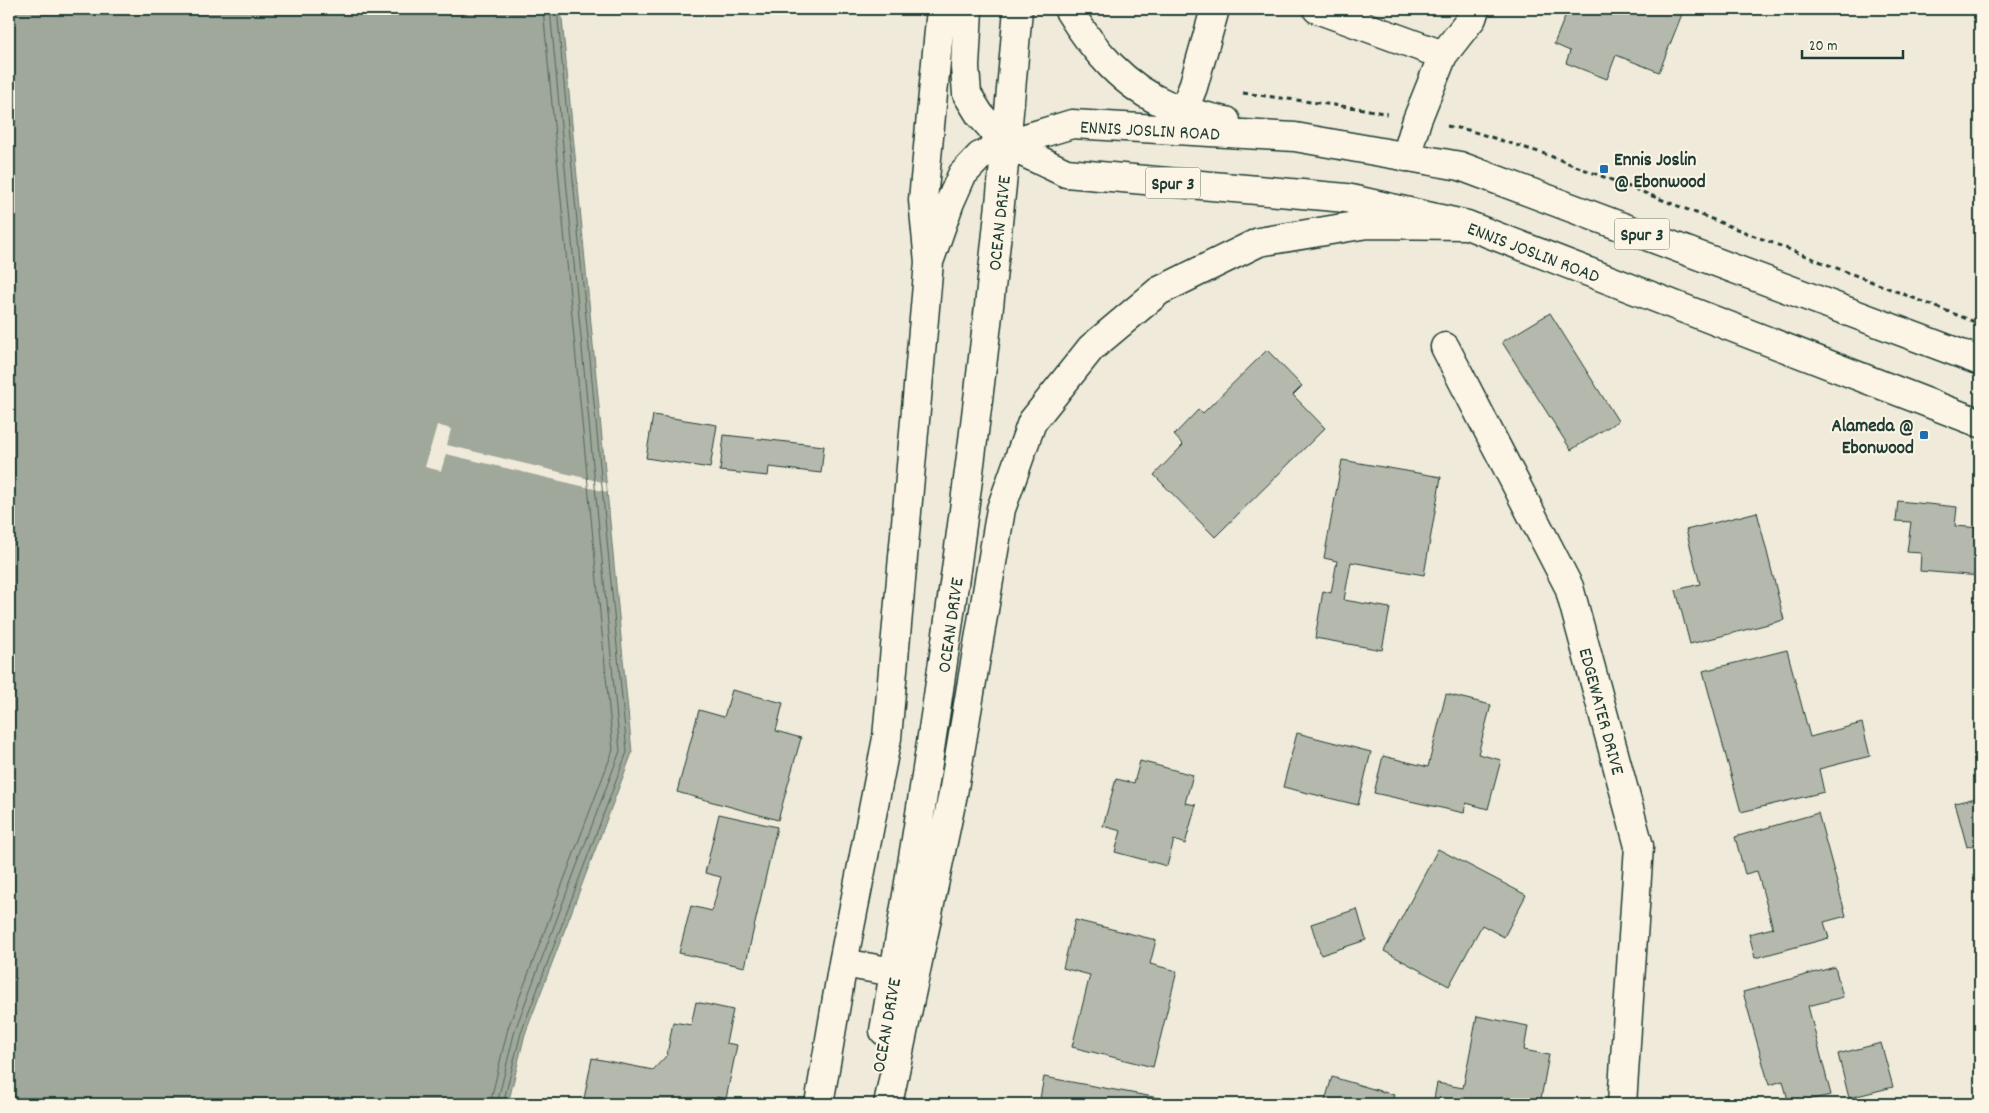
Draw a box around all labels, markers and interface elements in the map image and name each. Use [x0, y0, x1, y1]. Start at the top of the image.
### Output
scale bar [1802, 28, 1903, 60]
text: 20 m [1809, 36, 1837, 58]
street label: ENNIS JOSLIN ROAD [1079, 115, 1221, 150]
place label: Ennis Joslin @ Ebonwood [1614, 148, 1706, 197]
marker: Ennis Joslin @ Ebonwood [1598, 163, 1610, 175]
road number: Spur 3 [1146, 168, 1200, 198]
street label: OCEAN DRIVE [983, 174, 1020, 272]
street label: ENNIS JOSLIN ROAD [1463, 217, 1603, 292]
road number: Spur 3 [1614, 218, 1670, 250]
place label: Alameda @ Ebonwood [1831, 414, 1914, 463]
marker: Alameda @ Ebonwood [1918, 429, 1930, 441]
street label: OCEAN DRIVE [932, 576, 973, 675]
street label: EDGEWATER DRIVE [1570, 645, 1630, 779]
street label: OCEAN DRIVE [867, 976, 910, 1075]

